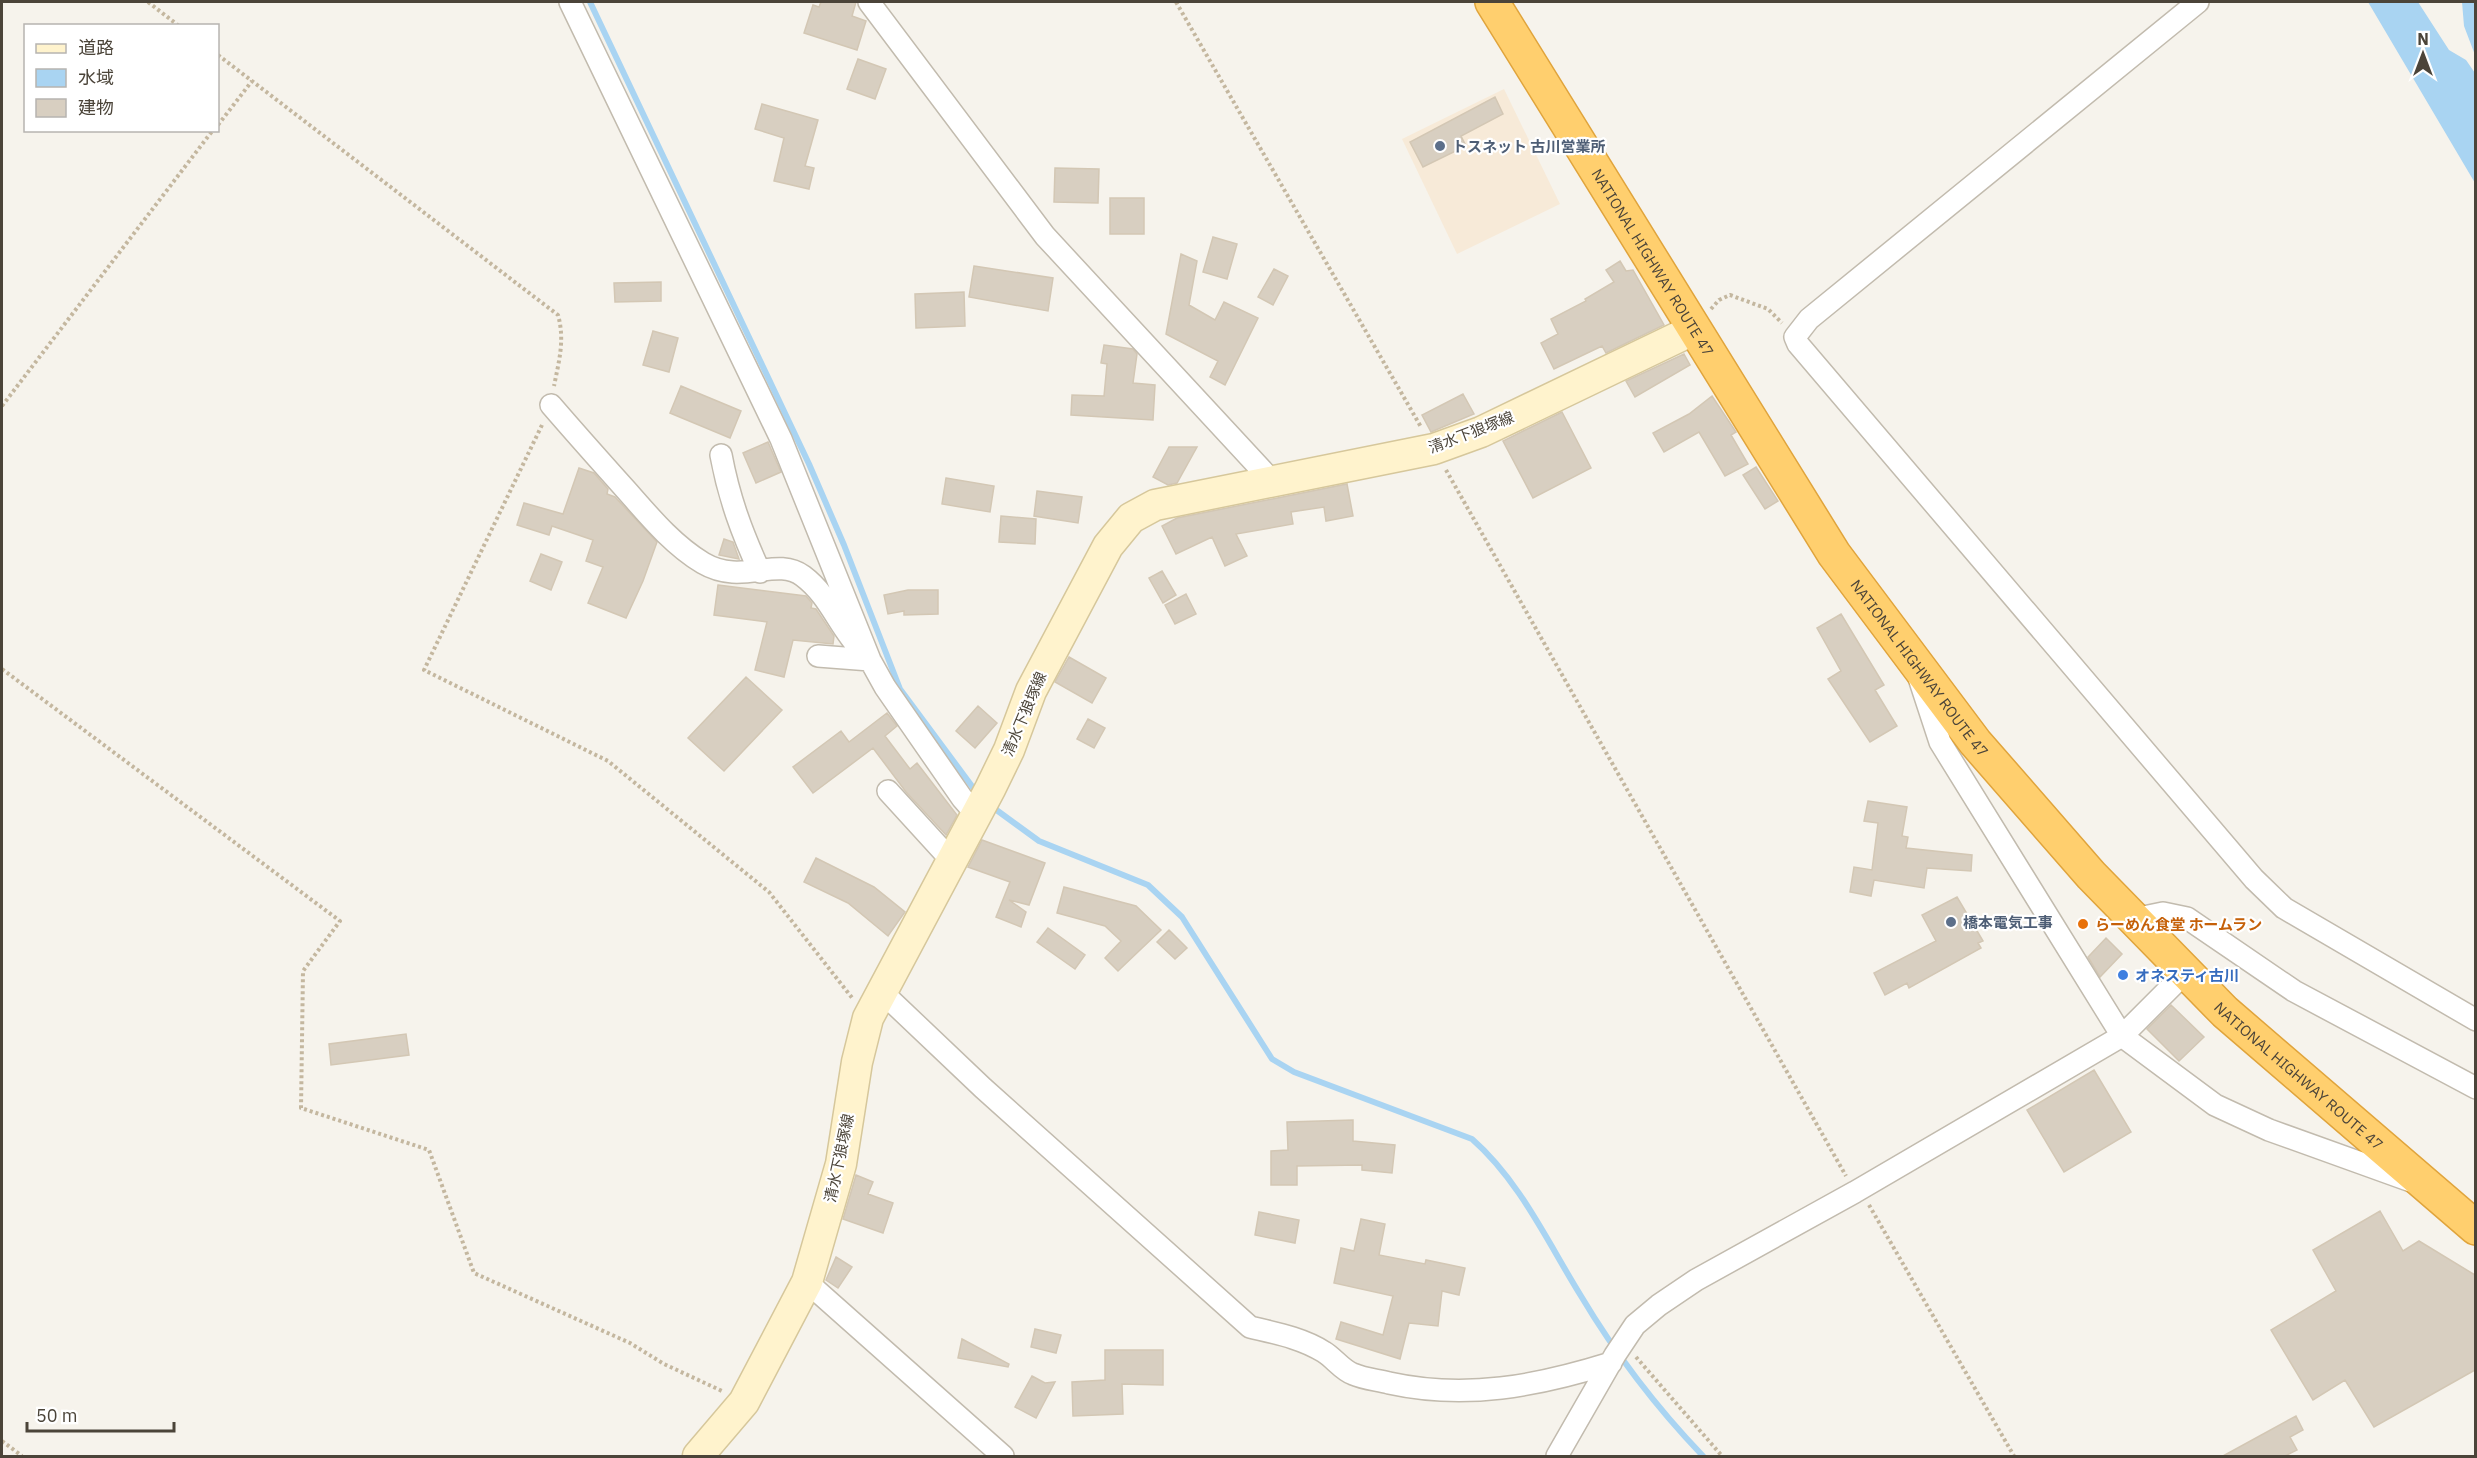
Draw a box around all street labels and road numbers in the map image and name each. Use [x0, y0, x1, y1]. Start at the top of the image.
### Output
street label: NATIONAL HIGHWAY ROUTE 47 [1588, 165, 1718, 359]
street label: 清水下狼塚線 [1426, 407, 1516, 457]
street label: NATIONAL HIGHWAY ROUTE 47 [1847, 576, 1993, 760]
street label: 清水下狼塚線 [998, 669, 1050, 759]
street label: NATIONAL HIGHWAY ROUTE 47 [2211, 997, 2387, 1154]
street label: 清水下狼塚線 [820, 1112, 858, 1204]

